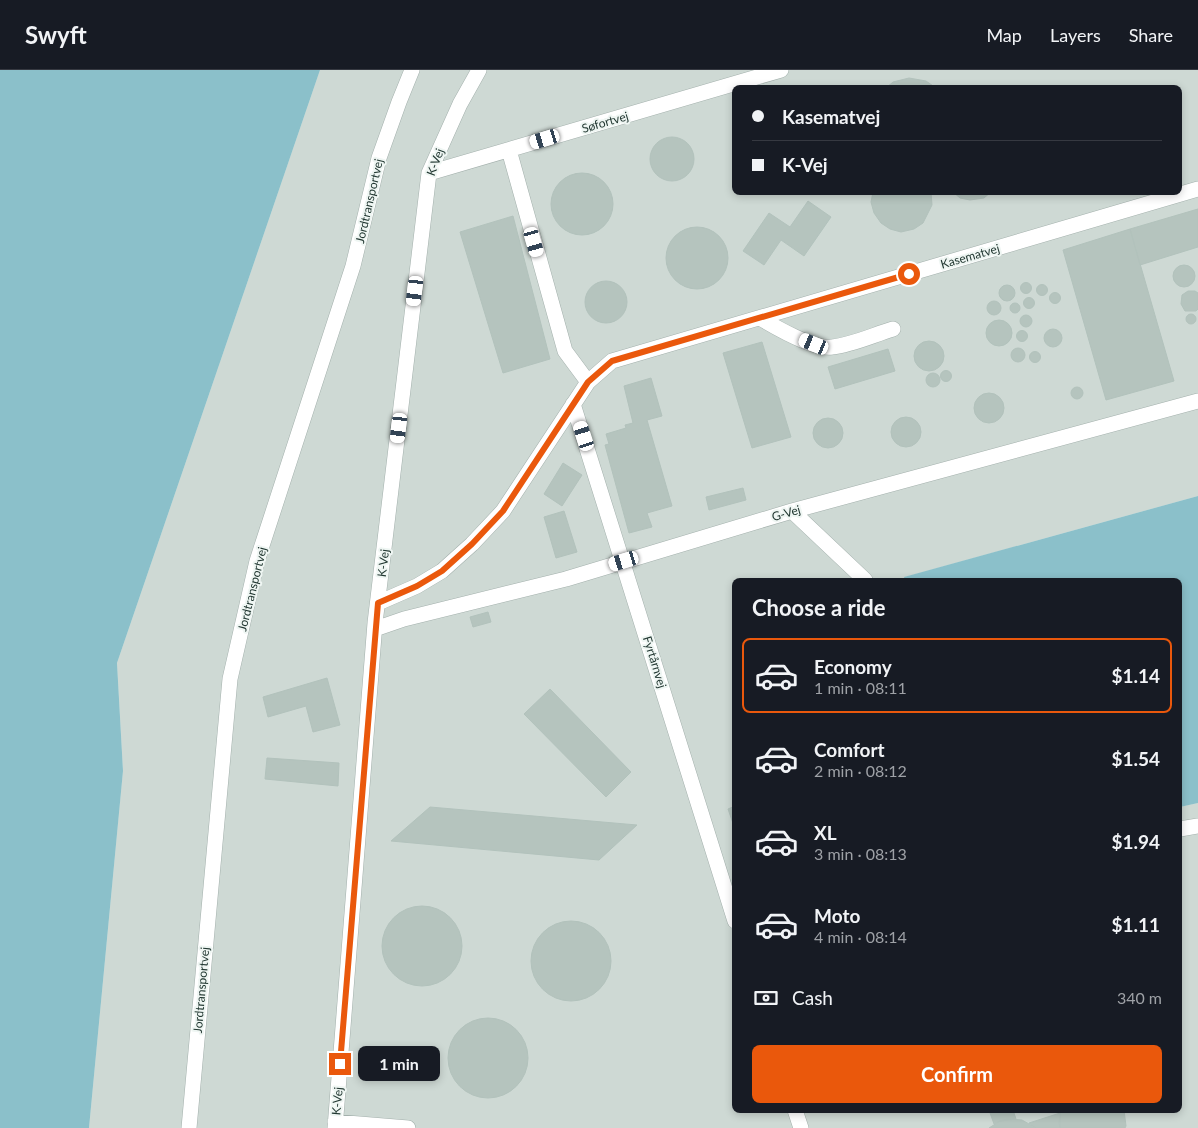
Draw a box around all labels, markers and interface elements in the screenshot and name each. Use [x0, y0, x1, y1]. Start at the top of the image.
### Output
text: Swyft [25, 20, 87, 49]
text: Map [986, 24, 1022, 46]
text: Layers [1050, 24, 1101, 46]
text: Share [1129, 24, 1173, 46]
text: Kasematvej [782, 105, 880, 128]
street label: Søfortvej [580, 108, 630, 136]
car [528, 127, 561, 151]
street label: K-Vej [423, 146, 447, 178]
text: K-Vej [782, 153, 828, 176]
street label: Jordtransportvej [352, 157, 386, 245]
car [522, 226, 545, 258]
street label: Kasematvej [939, 240, 1001, 272]
route start [898, 263, 920, 285]
car [405, 275, 424, 307]
car [797, 331, 830, 357]
car [389, 412, 408, 444]
car [572, 419, 595, 453]
street label: G-Vej [770, 502, 802, 524]
street label: Jordtransportvej [234, 545, 270, 633]
street label: K-Vej [374, 548, 392, 578]
car [607, 549, 640, 573]
text: Choose a ride [752, 594, 886, 621]
street label: Fyrtårnvej [640, 634, 670, 690]
icon: car [754, 653, 799, 698]
text: Economy [814, 655, 892, 678]
text: $1.14 [1111, 664, 1160, 687]
text: 1 min · 08:11 [814, 678, 907, 697]
icon: car [754, 736, 799, 781]
text: Comfort [814, 738, 885, 761]
text: $1.54 [1111, 747, 1160, 770]
text: 2 min · 08:12 [814, 761, 907, 780]
icon: car [754, 819, 799, 864]
text: XL [814, 821, 837, 844]
text: $1.94 [1111, 830, 1160, 853]
text: 3 min · 08:13 [814, 844, 907, 863]
icon: car [754, 902, 799, 947]
text: Moto [814, 904, 860, 927]
text: $1.11 [1111, 913, 1160, 936]
text: 4 min · 08:14 [814, 927, 907, 946]
street label: Jordtransportvej [190, 946, 212, 1034]
icon: cash [752, 984, 780, 1012]
text: Cash [792, 986, 833, 1009]
text: 340 m [1117, 988, 1162, 1007]
button: Confirm [752, 1045, 1162, 1103]
callout: 1 min [358, 1046, 440, 1082]
route end [329, 1053, 351, 1075]
text: 1 min [379, 1054, 419, 1073]
street label: K-Vej [328, 1086, 346, 1116]

